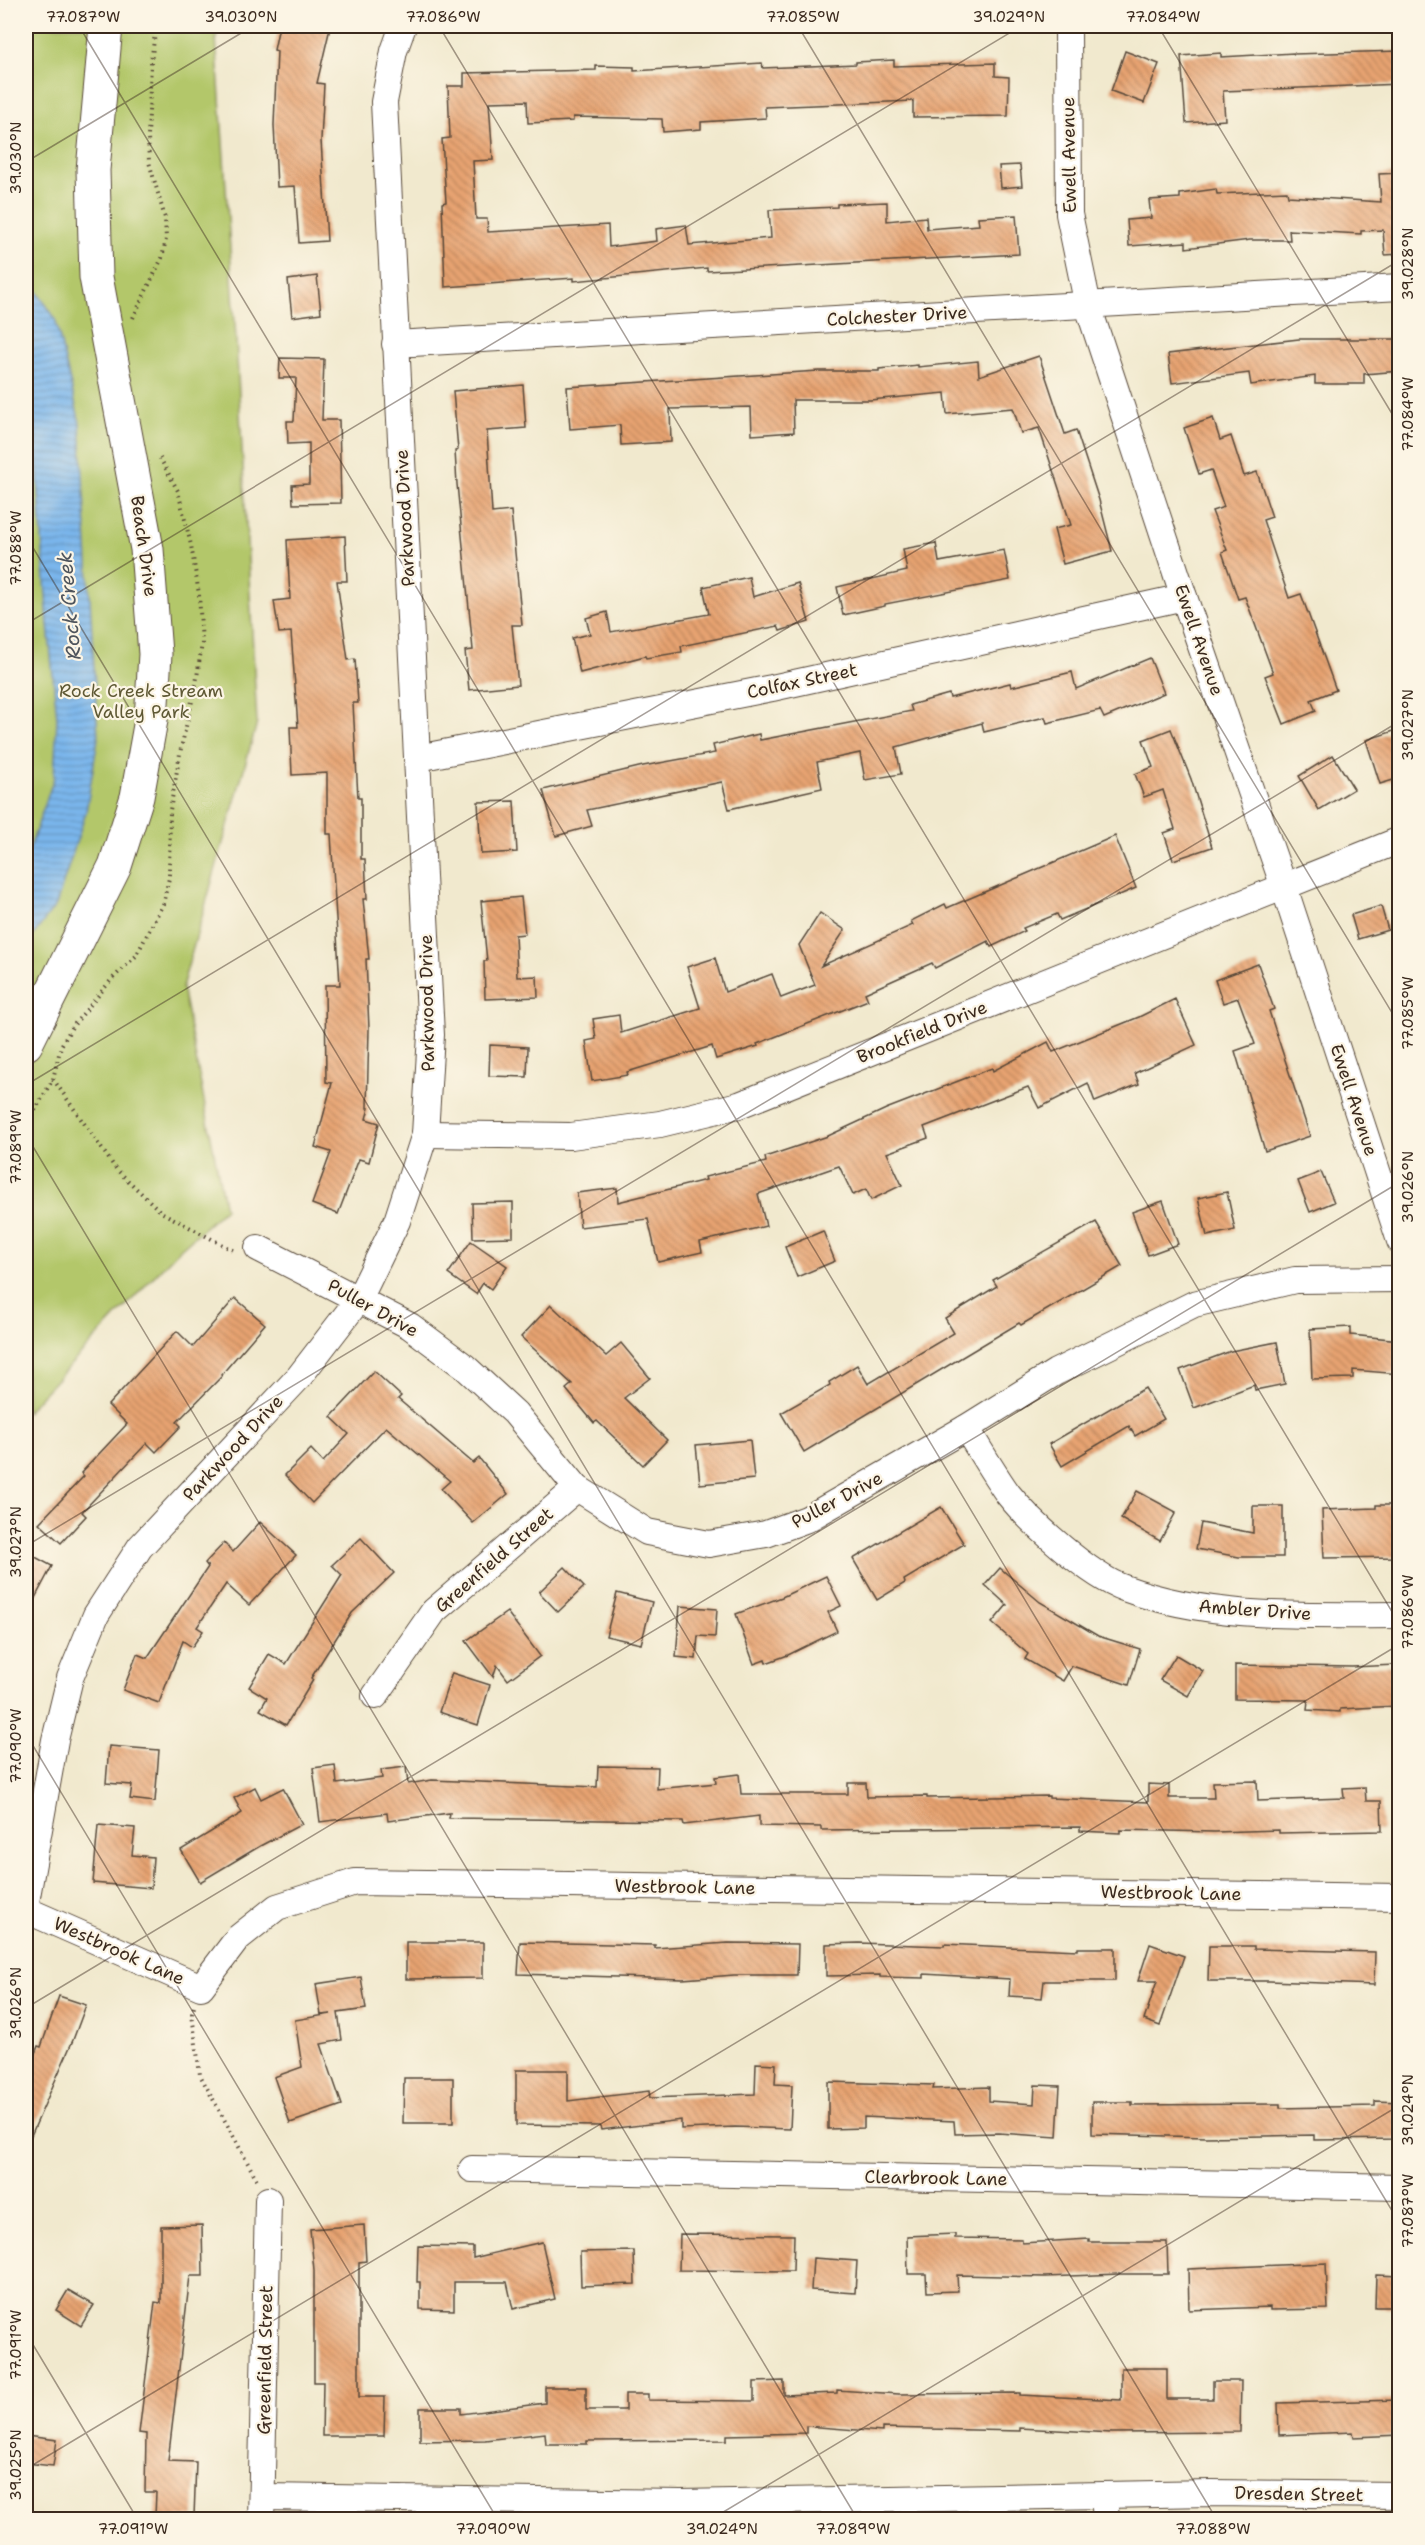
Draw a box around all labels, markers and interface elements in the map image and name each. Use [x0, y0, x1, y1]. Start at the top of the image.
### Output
text: 77.087°W [46, 7, 120, 27]
text: 39.030°N [205, 7, 278, 27]
text: 77.086°W [405, 7, 481, 27]
text: 77.085°W [766, 7, 840, 27]
text: 39.029°N [973, 7, 1045, 27]
text: 77.084°W [1125, 7, 1201, 27]
street label: Ewell Avenue [1056, 97, 1082, 213]
text: 39.030°N [6, 122, 26, 195]
text: 39.028°N [1398, 228, 1418, 300]
street label: Colchester Drive [826, 300, 968, 332]
text: 77.084°W [1398, 376, 1418, 452]
street label: Parkwood Drive [389, 449, 421, 587]
street label: Beach Drive [125, 494, 163, 598]
text: 77.088°W [6, 510, 26, 586]
water label: Rock Creek [51, 550, 87, 661]
street label: Ewell Avenue [1169, 581, 1229, 699]
street label: Colfax Street [745, 658, 859, 704]
park label: Rock Creek Stream Valley Park [59, 679, 223, 724]
text: 39.027°N [1398, 689, 1418, 761]
street label: Parkwood Drive [414, 934, 440, 1072]
text: 77.085°W [1398, 976, 1418, 1050]
street label: Brookfield Drive [853, 995, 991, 1069]
street label: Ewell Avenue [1325, 1041, 1383, 1159]
text: 77.089°W [6, 1110, 26, 1184]
text: 39.026°N [1398, 1151, 1418, 1223]
street label: Puller Drive [323, 1273, 423, 1343]
street label: Parkwood Drive [177, 1390, 289, 1506]
street label: Puller Drive [787, 1466, 887, 1534]
street label: Greenfield Street [430, 1502, 558, 1618]
text: 39.027°N [6, 1506, 26, 1578]
text: 77.086°W [1398, 1574, 1418, 1650]
street label: Ambler Drive [1198, 1594, 1312, 1626]
text: 77.090°W [6, 1708, 26, 1784]
street label: Westbrook Lane [614, 1874, 756, 1900]
street label: Westbrook Lane [1100, 1880, 1242, 1906]
street label: Westbrook Lane [50, 1911, 188, 1991]
text: 39.026°N [6, 1967, 26, 2039]
text: 39.024°N [1398, 2074, 1418, 2146]
street label: Clearbrook Lane [864, 2165, 1008, 2191]
text: 77.087°W [1398, 2174, 1418, 2248]
street label: Greenfield Street [252, 2285, 278, 2435]
text: 77.091°W [6, 2310, 26, 2380]
text: 39.025°N [6, 2429, 26, 2501]
street label: Dresden Street [1234, 2481, 1364, 2507]
text: 77.091°W [98, 2519, 168, 2539]
text: 77.090°W [455, 2519, 531, 2539]
text: 39.024°N [686, 2519, 758, 2539]
text: 77.089°W [816, 2519, 890, 2539]
text: 77.088°W [1175, 2519, 1251, 2539]

